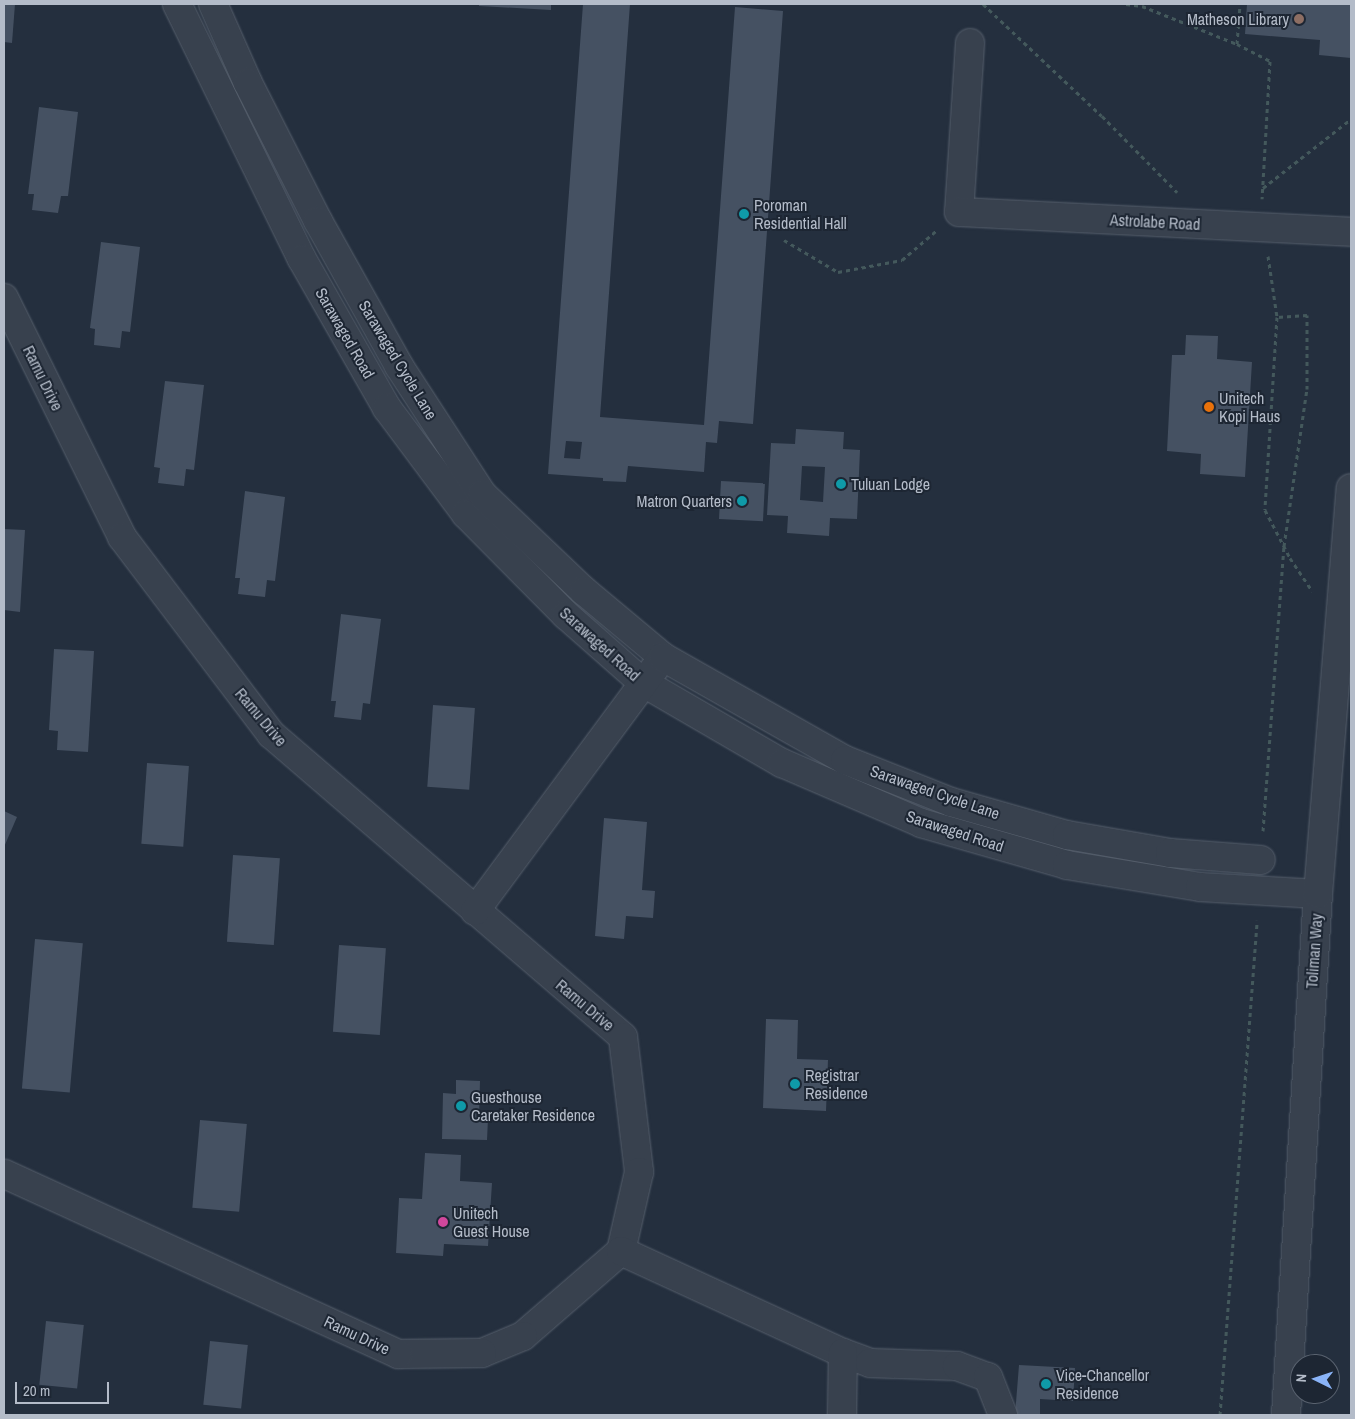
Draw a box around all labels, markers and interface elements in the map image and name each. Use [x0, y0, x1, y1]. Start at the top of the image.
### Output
place label: Matheson Library [1187, 9, 1289, 29]
marker: Matheson Library [1293, 13, 1305, 25]
place label: Poroman Residential Hall [754, 195, 847, 233]
marker: Poroman Residential Hall [738, 208, 750, 220]
street label: Astrolabe Road [1109, 210, 1201, 234]
street label: Sarawaged Road [311, 284, 379, 382]
street label: Sarawaged Cycle Lane [355, 297, 441, 423]
street label: Ramu Drive [19, 342, 67, 414]
place label: Unitech Kopi Haus [1219, 388, 1280, 426]
marker: Unitech Kopi Haus [1203, 401, 1215, 413]
place label: Tuluan Lodge [851, 474, 930, 494]
marker: Tuluan Lodge [835, 478, 847, 490]
place label: Matron Quarters [636, 491, 732, 511]
marker: Matron Quarters [736, 495, 748, 507]
street label: Sarawaged Road [556, 603, 644, 685]
street label: Ramu Drive [231, 684, 291, 750]
street label: Sarawaged Cycle Lane [868, 761, 1002, 823]
street label: Sarawaged Road [904, 806, 1006, 856]
street label: Toliman Way [1302, 913, 1326, 989]
street label: Ramu Drive [552, 975, 618, 1035]
place label: Registrar Residence [805, 1065, 868, 1103]
marker: Registrar Residence [789, 1078, 801, 1090]
place label: Guesthouse Caretaker Residence [471, 1087, 595, 1125]
marker: Guesthouse Caretaker Residence [455, 1100, 467, 1112]
place label: Unitech Guest House [453, 1203, 530, 1241]
marker: Unitech Guest House [437, 1216, 449, 1228]
street label: Ramu Drive [321, 1312, 393, 1358]
north arrow [1290, 1354, 1340, 1404]
place label: Vice-Chancellor Residence [1056, 1365, 1149, 1403]
scale bar [18, 1372, 111, 1404]
text: N [1292, 1373, 1310, 1383]
marker: Vice-Chancellor Residence [1040, 1378, 1052, 1390]
text: 20 m [23, 1380, 50, 1401]

